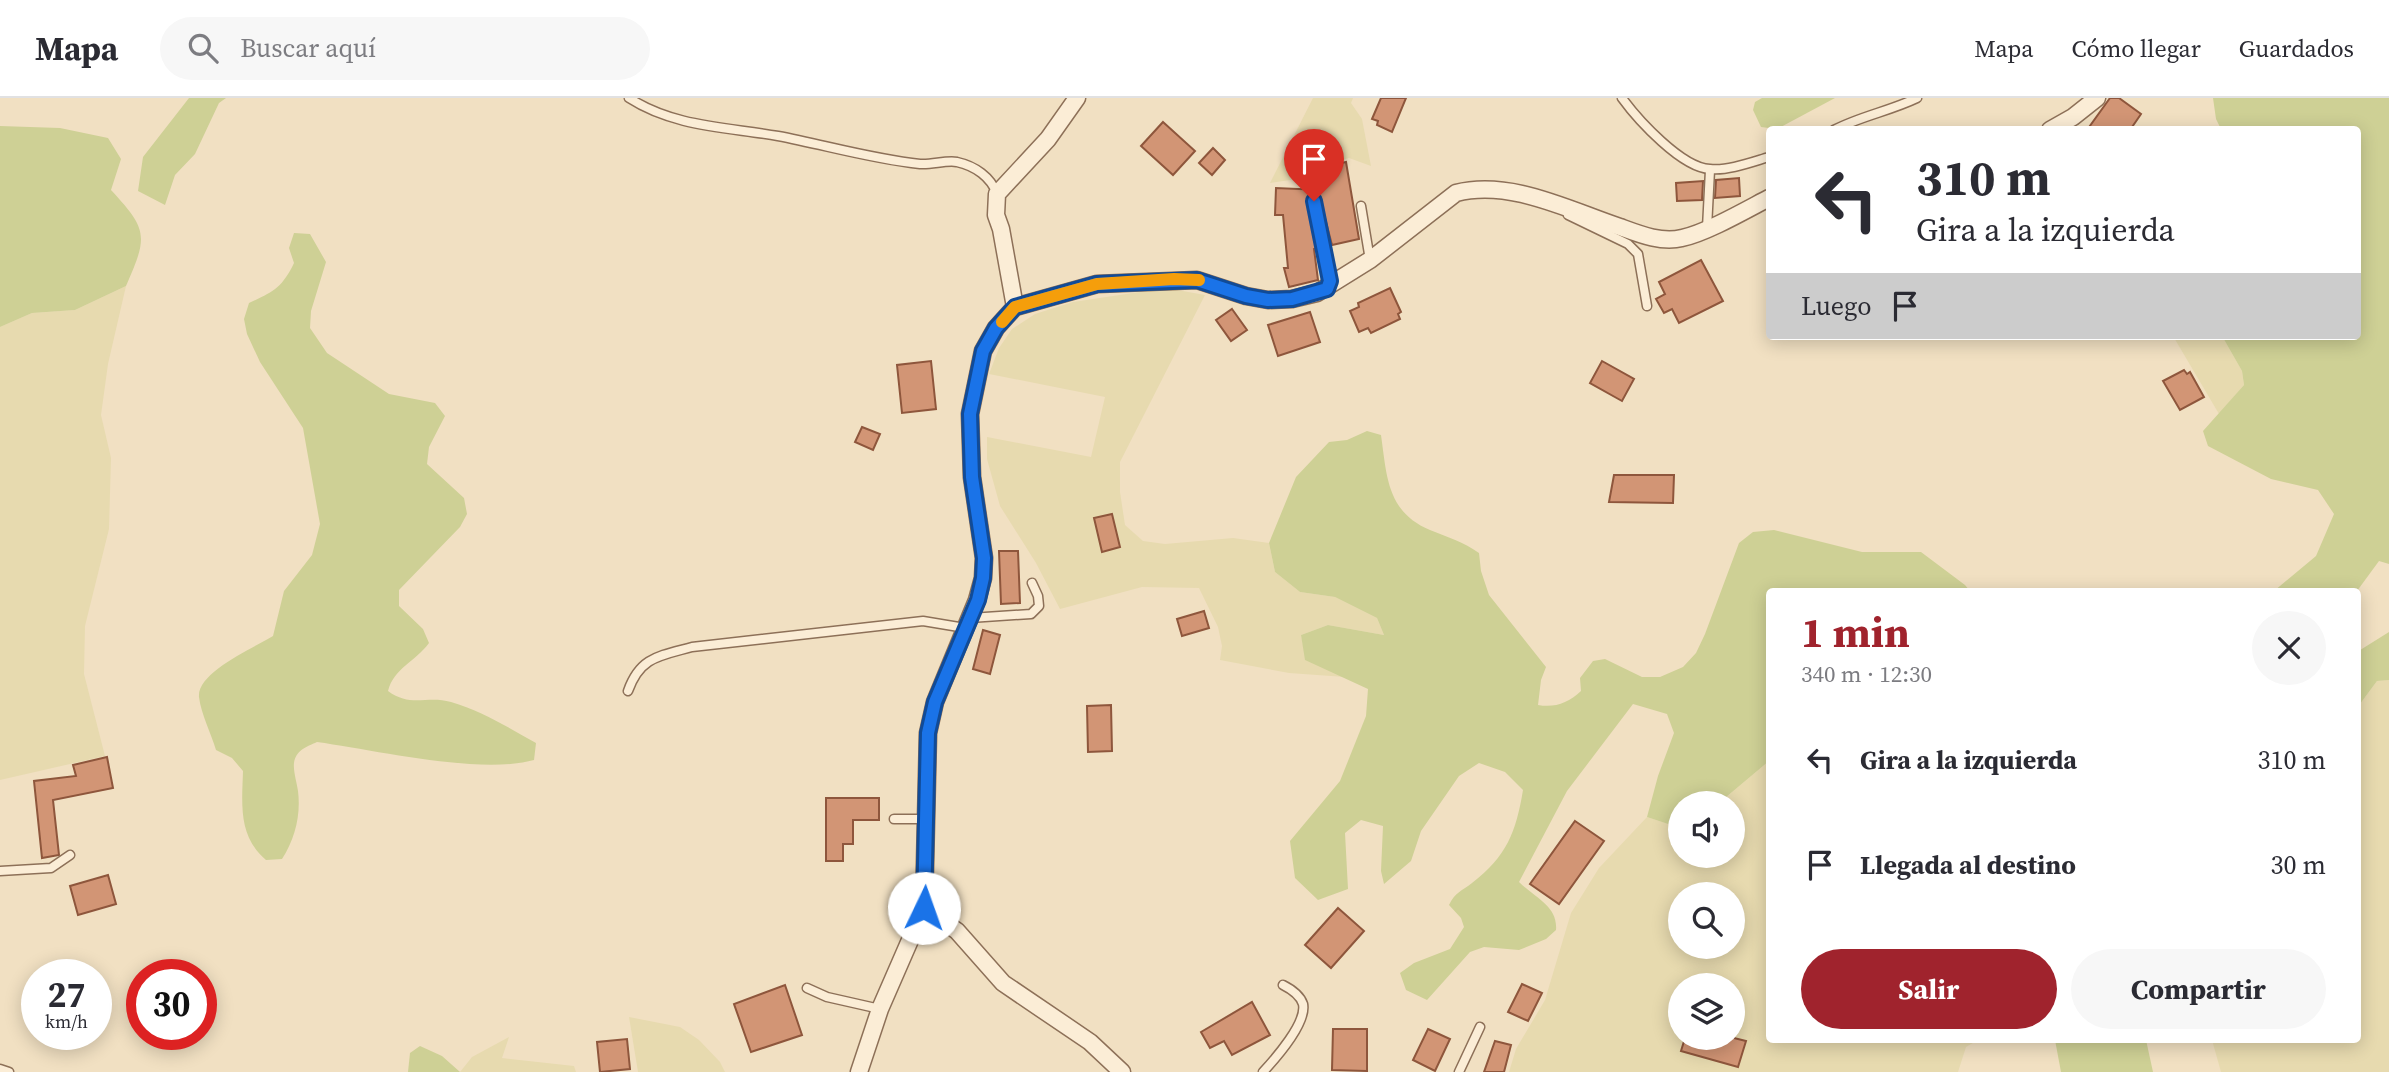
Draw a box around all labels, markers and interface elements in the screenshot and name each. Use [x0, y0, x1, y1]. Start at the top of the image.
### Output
search box [160, 17, 650, 80]
text: Mapa [35, 26, 118, 71]
icon: search [184, 29, 222, 67]
text: Buscar aquí [240, 30, 376, 66]
text: Mapa [1974, 32, 2033, 65]
text: Cómo llegar [2071, 32, 2201, 65]
text: Guardados [2239, 32, 2354, 65]
pin [1284, 129, 1344, 201]
icon: arrive [1295, 140, 1333, 178]
text: 310 m [1916, 144, 2051, 211]
icon: left [1801, 154, 1892, 245]
text: Gira a la izquierda [1916, 208, 2175, 252]
icon: arrive [1886, 287, 1924, 325]
text: Luego [1801, 288, 1872, 324]
text: 1 min [1801, 603, 1910, 661]
button: close [2252, 611, 2326, 685]
text: 340 m · 12:30 [1801, 658, 1932, 690]
icon: left [1801, 741, 1839, 779]
text: Gira a la izquierda [1860, 742, 2077, 778]
text: 310 m [2258, 742, 2326, 778]
map controls [1668, 791, 1745, 1050]
button: sound [1668, 791, 1745, 868]
icon: arrive [1801, 846, 1839, 884]
text: Llegada al destino [1860, 847, 2076, 883]
text: 30 m [2271, 847, 2326, 883]
position arrow [887, 871, 961, 945]
button: search [1668, 882, 1745, 959]
button: Salir [1801, 949, 2057, 1029]
button: Compartir [2071, 949, 2326, 1029]
speed limit sign: 30 [126, 959, 217, 1050]
text: 27 [48, 971, 85, 1019]
button: layers [1668, 973, 1745, 1050]
text: km/h [45, 1009, 88, 1034]

